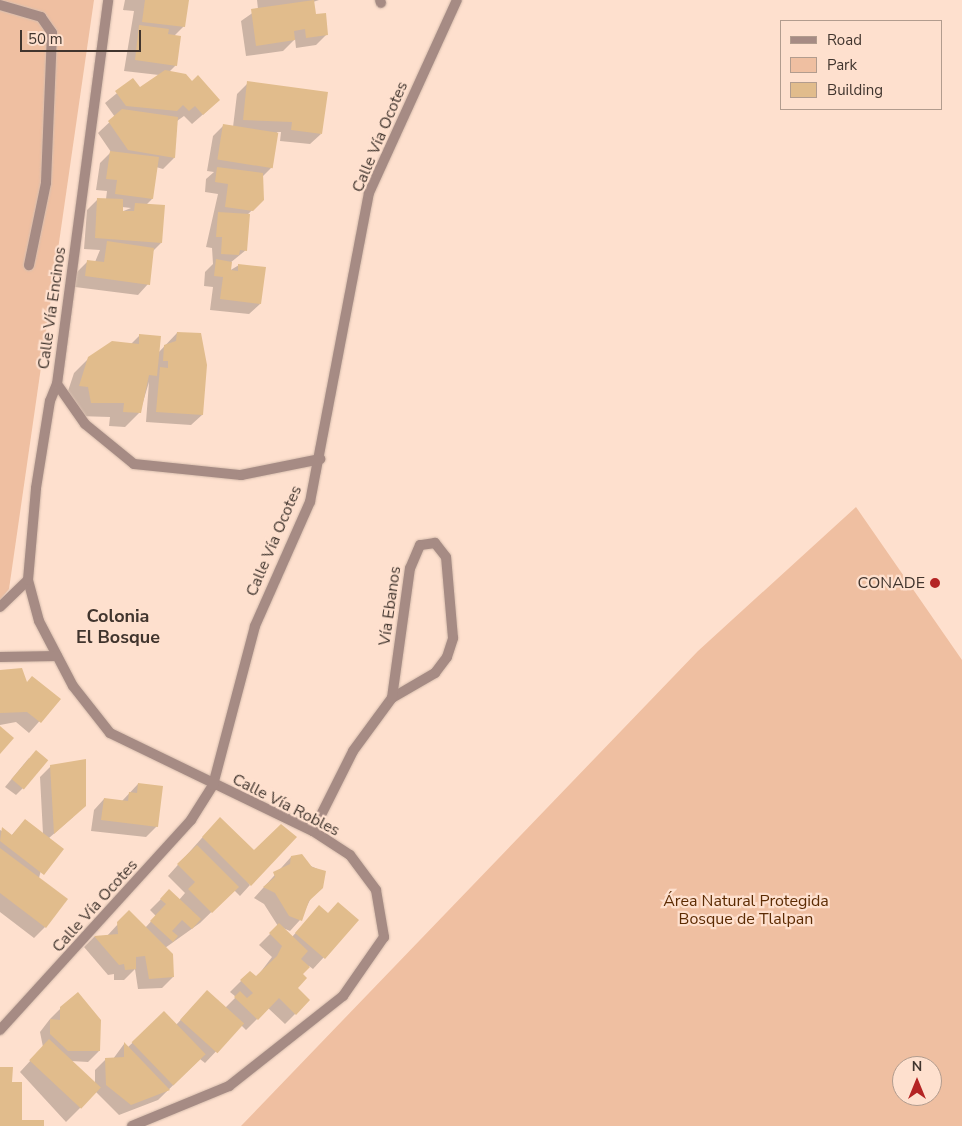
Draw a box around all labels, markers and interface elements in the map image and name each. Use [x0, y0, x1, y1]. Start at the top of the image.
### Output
scale bar [22, 20, 144, 52]
legend [780, 20, 942, 110]
text: 50 m [28, 29, 63, 49]
text: Road [827, 30, 862, 50]
text: Park [827, 55, 857, 75]
street label: Calle Vía Ocotes [348, 79, 412, 195]
text: Building [827, 80, 883, 100]
street label: Calle Vía Encinos [34, 245, 70, 371]
street label: Calle Vía Ocotes [242, 483, 306, 599]
street label: Vía Ebanos [375, 565, 405, 647]
place label: CONADE [858, 573, 925, 593]
marker: CONADE [929, 577, 941, 589]
district label: Colonia El Bosque [76, 606, 160, 649]
street label: Calle Vía Robles [229, 770, 343, 840]
street label: Calle Vía Ocotes [48, 856, 142, 956]
park label: Área Natural Protegida Bosque de Tlalpan [663, 891, 829, 929]
north arrow [892, 1056, 942, 1106]
text: N [912, 1057, 922, 1076]

